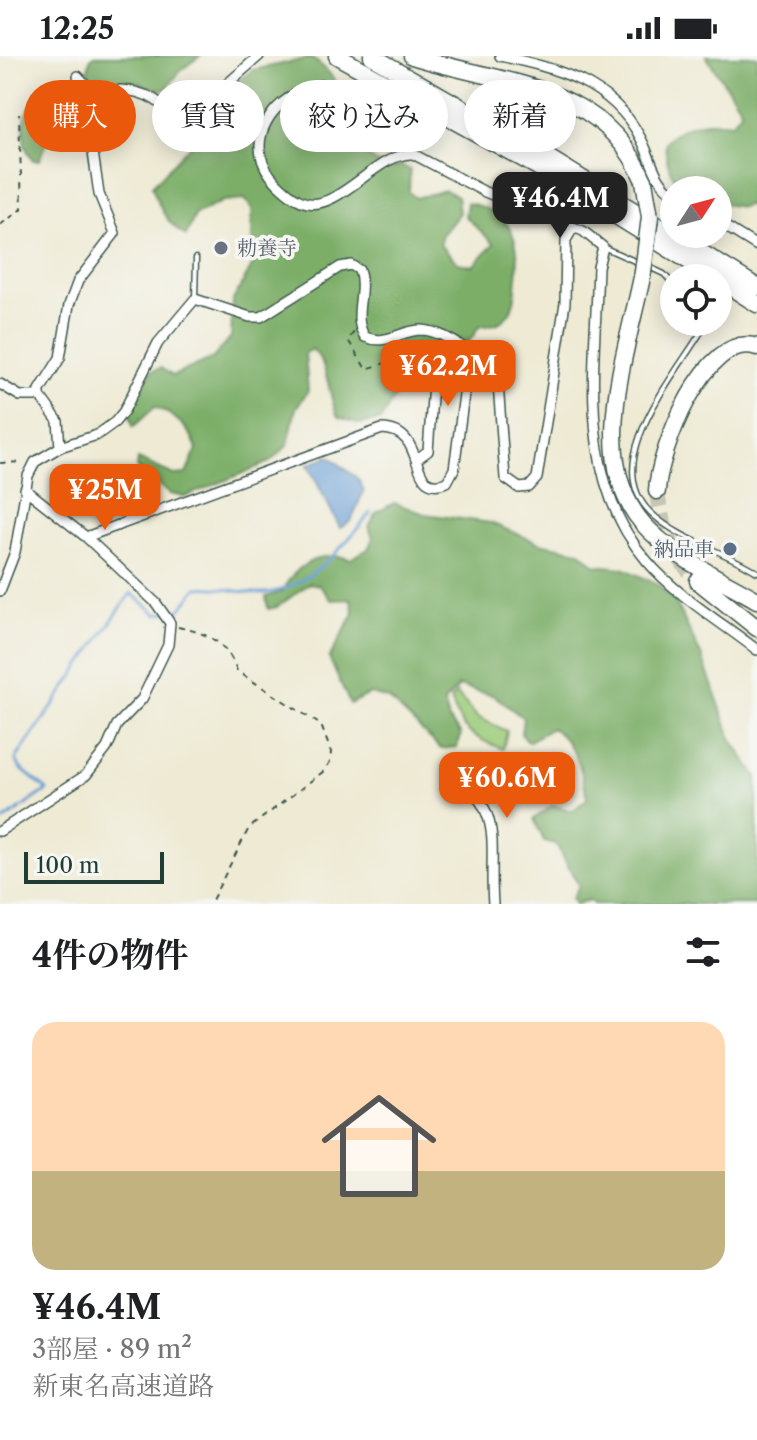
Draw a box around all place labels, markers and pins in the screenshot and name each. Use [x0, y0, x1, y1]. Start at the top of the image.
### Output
pin: ¥46.4M [495, 172, 625, 240]
place label: 勅養寺 [237, 236, 297, 260]
marker: 勅養寺 [212, 239, 230, 257]
pin: ¥62.2M [383, 340, 513, 408]
pin: ¥25M [58, 464, 152, 532]
place label: 納品車 [654, 537, 714, 561]
marker: 納品車 [721, 540, 739, 558]
pin: ¥60.6M [442, 752, 572, 820]

